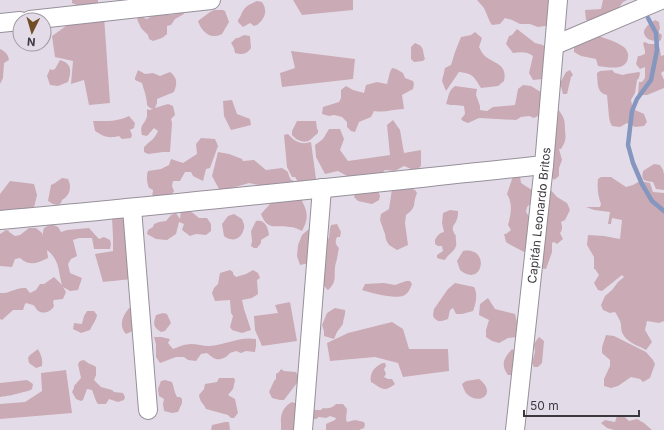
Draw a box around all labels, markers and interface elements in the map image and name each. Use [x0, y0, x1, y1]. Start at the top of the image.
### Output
north arrow [12, 12, 52, 52]
text: N [26, 35, 36, 49]
street label: Capitán Leonardo Britos [524, 147, 553, 284]
scale bar [524, 392, 639, 418]
text: 50 m [530, 398, 559, 413]

